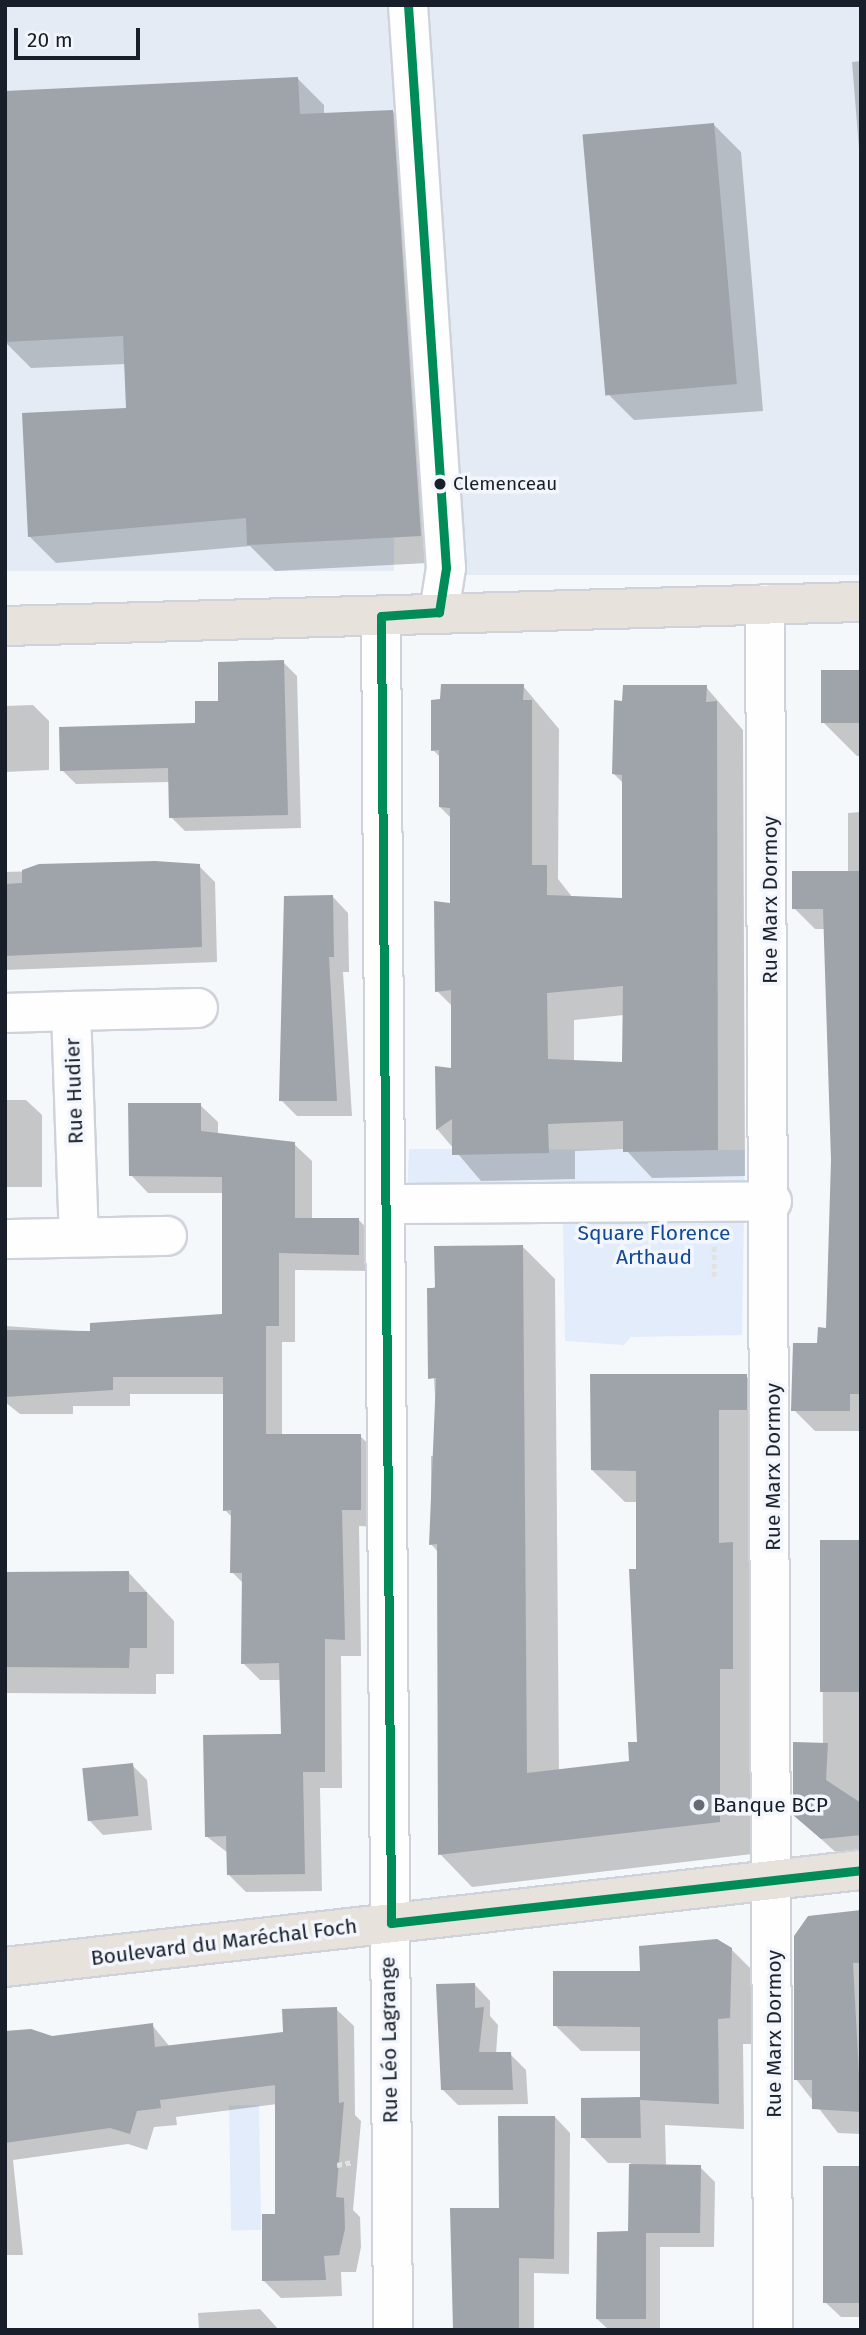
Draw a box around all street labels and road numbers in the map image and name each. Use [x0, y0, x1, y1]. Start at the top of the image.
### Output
street label: Rue Marx Dormoy [757, 816, 783, 984]
street label: Rue Hudier [60, 1037, 88, 1145]
street label: Rue Marx Dormoy [760, 1383, 786, 1551]
street label: Boulevard du Maréchal Foch [89, 1913, 359, 1971]
street label: Rue Marx Dormoy [761, 1950, 787, 2118]
street label: Rue Léo Lagrange [375, 1956, 403, 2124]

